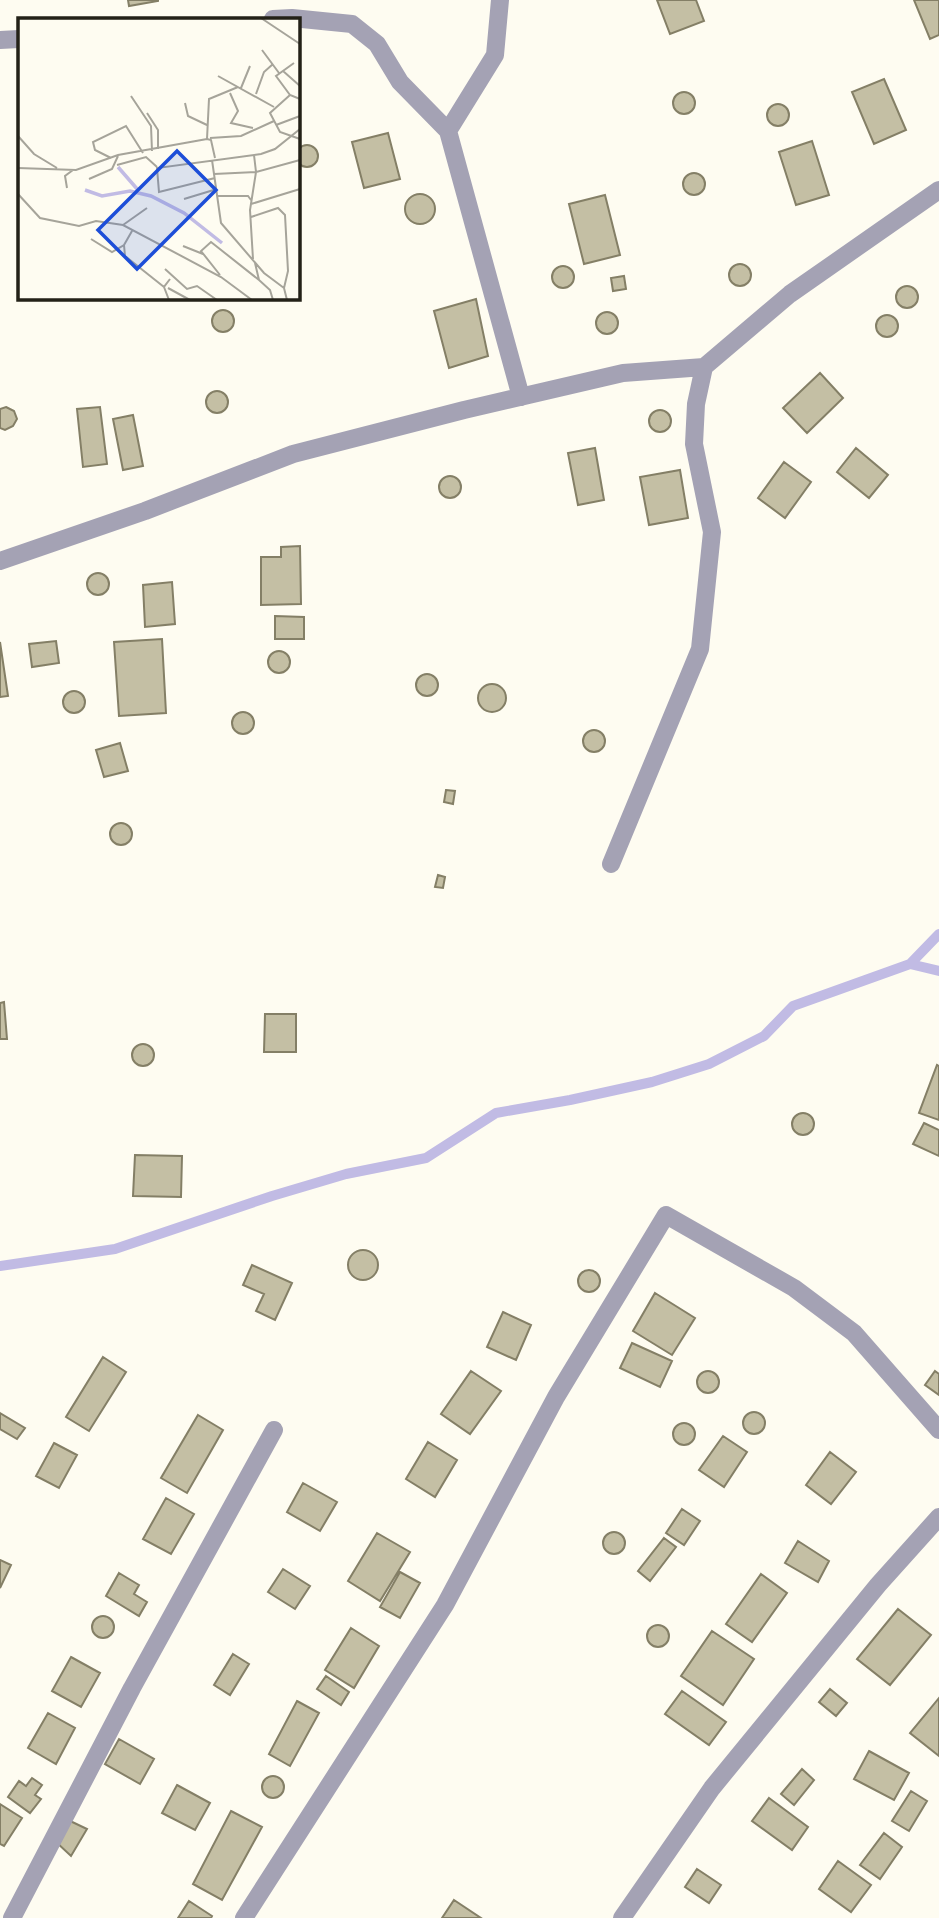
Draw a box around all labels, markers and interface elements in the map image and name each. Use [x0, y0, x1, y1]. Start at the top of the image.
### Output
inset map [18, 18, 299, 299]

